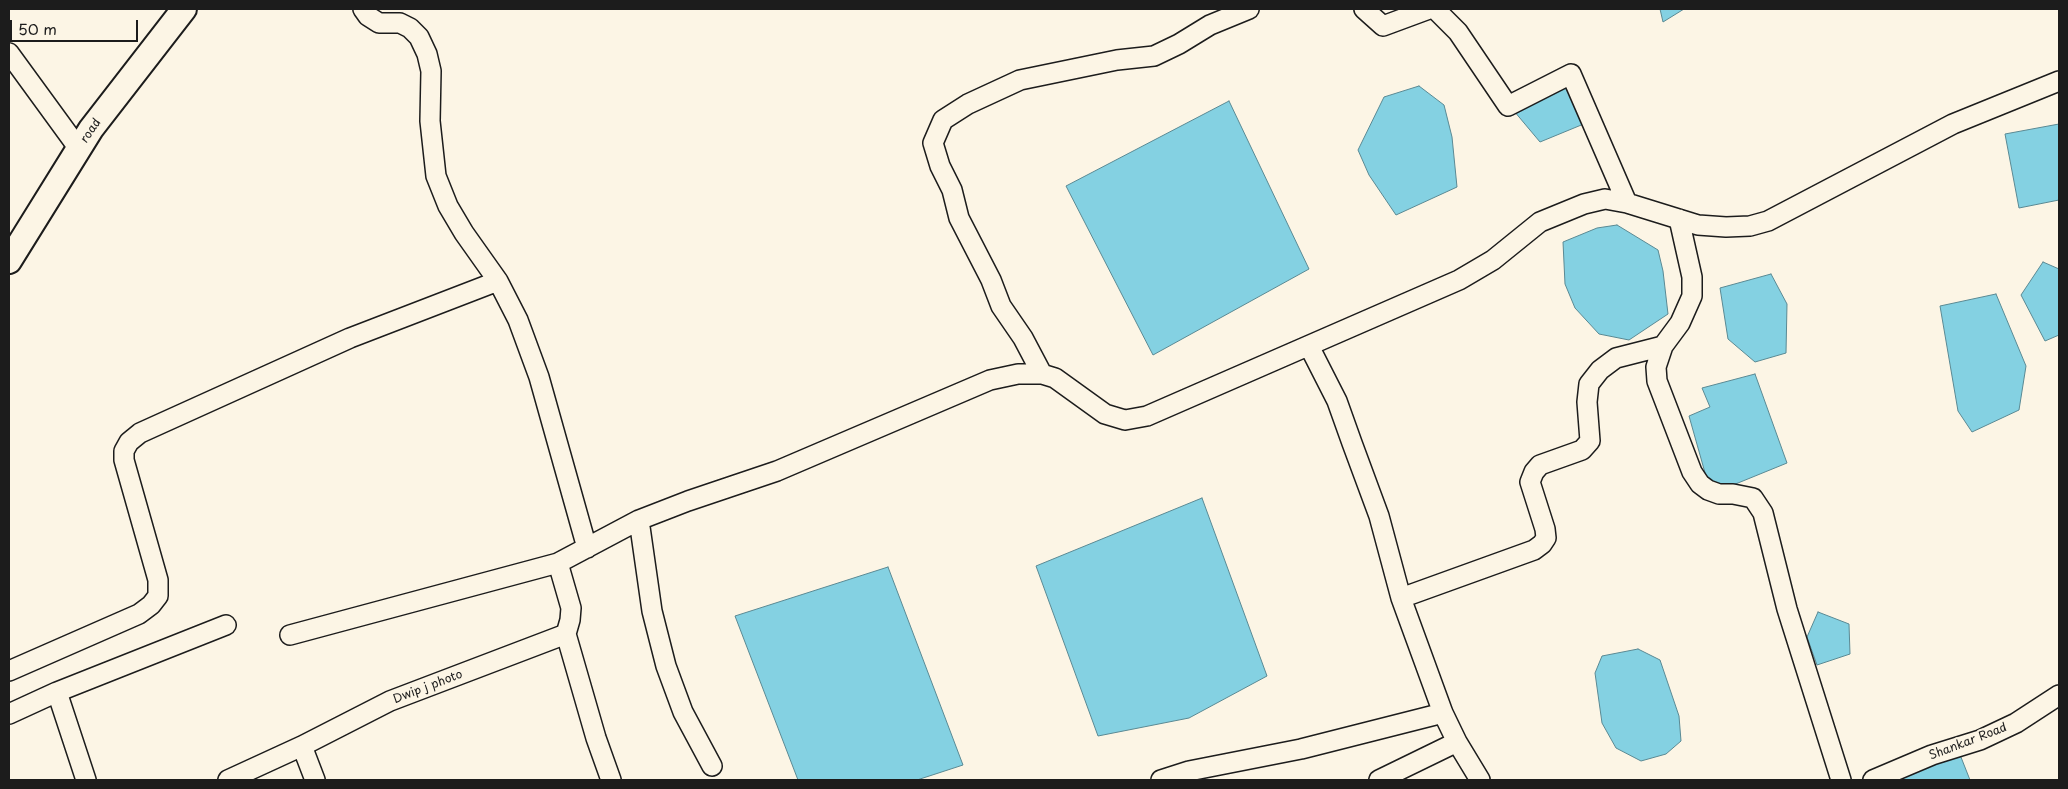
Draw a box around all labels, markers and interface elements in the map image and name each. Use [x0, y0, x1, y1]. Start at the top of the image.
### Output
scale bar [12, 10, 140, 42]
text: 50 m [18, 17, 57, 40]
street label: road [78, 116, 104, 146]
street label: Dwip j photo [391, 667, 465, 707]
street label: Shankar Road [1927, 721, 2009, 763]

